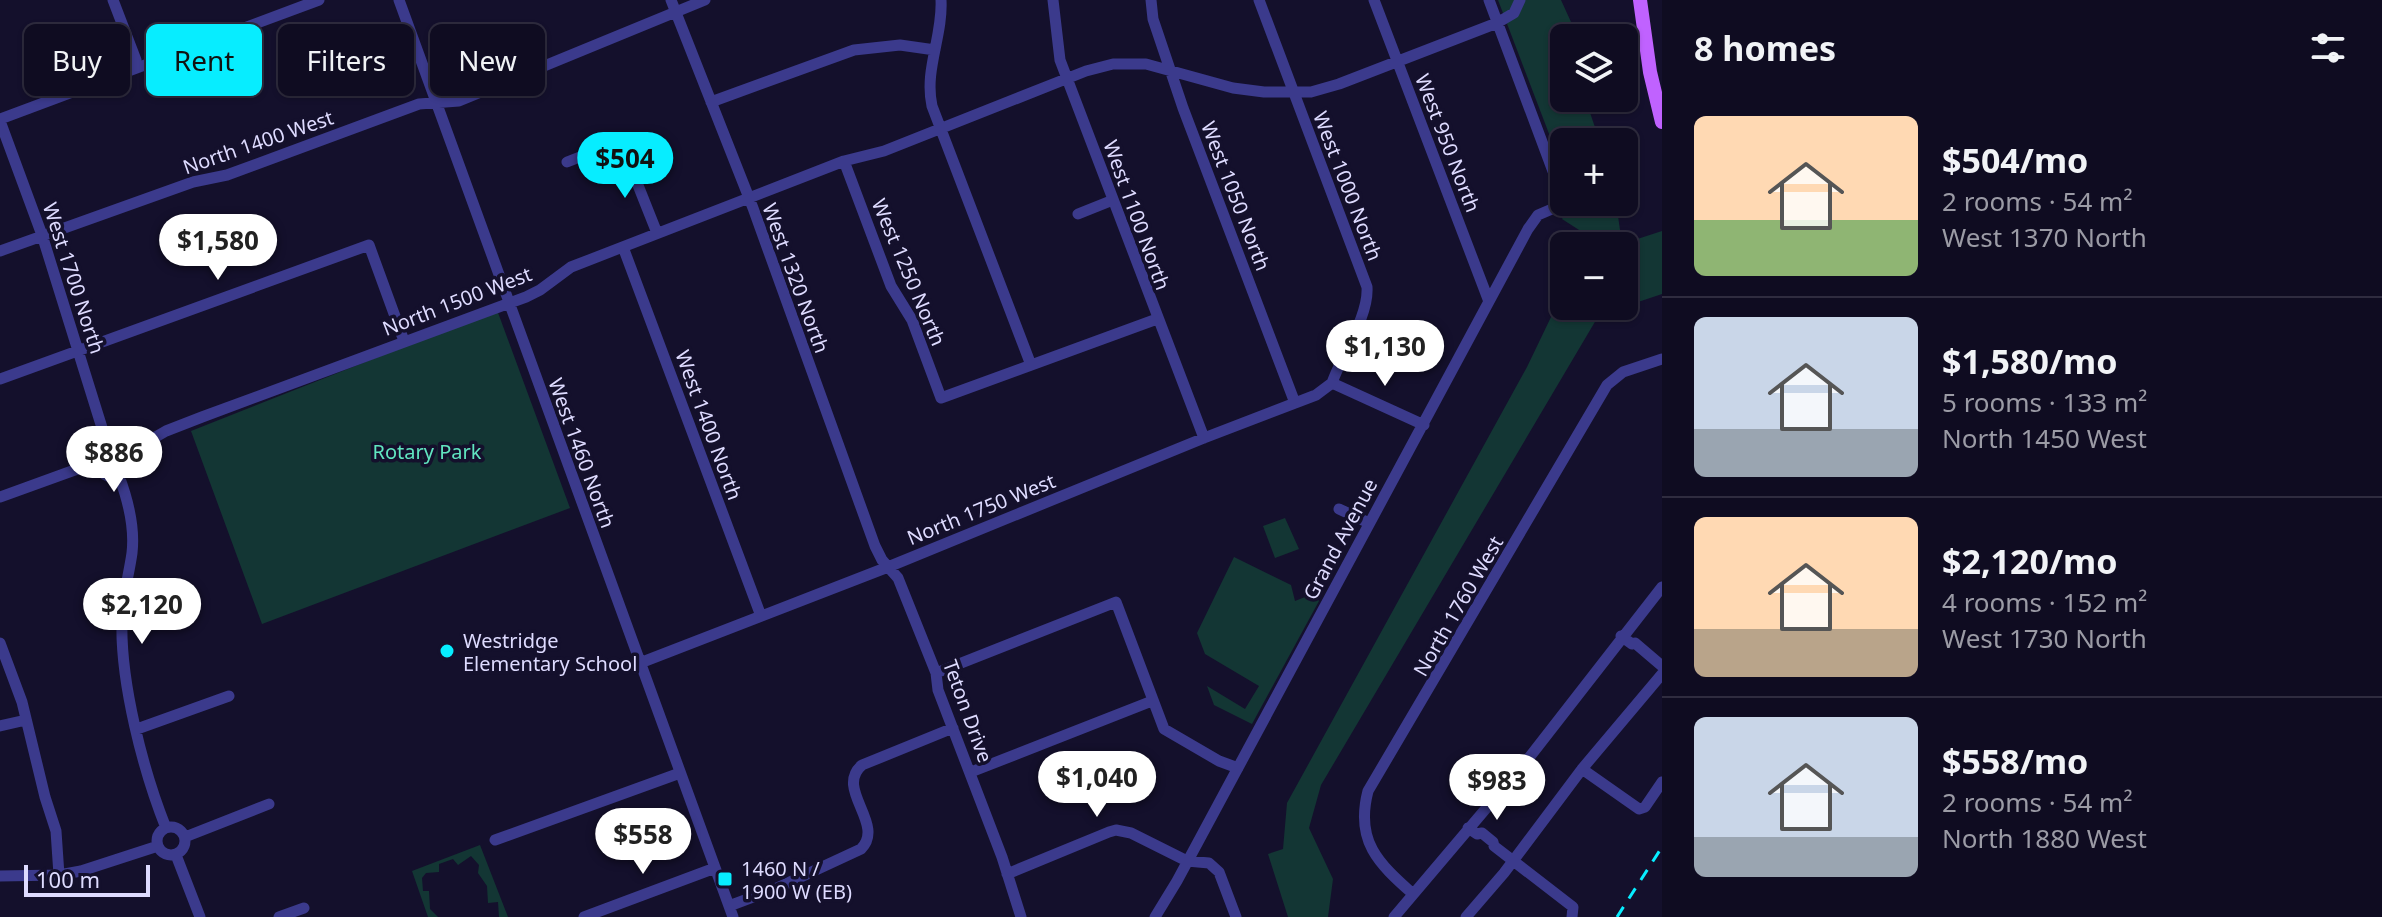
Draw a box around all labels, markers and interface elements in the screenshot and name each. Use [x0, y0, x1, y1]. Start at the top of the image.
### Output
chip: Buy [24, 24, 130, 96]
chip: Rent [146, 24, 262, 96]
chip: Filters [278, 24, 414, 96]
chip: New [430, 24, 545, 96]
map controls [1550, 24, 1638, 320]
button: layers [1550, 24, 1638, 112]
text: 8 homes [1694, 25, 1836, 71]
icon: filters [2306, 26, 2350, 70]
street label: West 950 North [1409, 70, 1487, 216]
street label: North 1400 West [179, 104, 337, 180]
street label: West 1000 North [1307, 108, 1389, 264]
street label: West 1050 North [1195, 118, 1277, 274]
button: + [1550, 128, 1638, 216]
pin: $504 [578, 132, 672, 200]
street label: West 1100 North [1097, 136, 1177, 294]
text: $504/mo [1942, 137, 2088, 183]
text: $504 [595, 140, 655, 176]
icon: home [1758, 148, 1854, 244]
text: 2 rooms · 54 m² [1942, 183, 2132, 219]
street label: West 1250 North [866, 194, 952, 350]
street label: West 1700 North [37, 199, 111, 357]
street label: West 1320 North [756, 199, 836, 357]
pin: $1,580 [153, 214, 283, 282]
text: West 1370 North [1942, 219, 2147, 255]
text: $1,580 [177, 222, 259, 258]
button: − [1550, 232, 1638, 320]
street label: North 1500 West [379, 260, 535, 342]
pin: $1,130 [1320, 320, 1450, 388]
text: $1,130 [1344, 328, 1426, 364]
text: $1,580/mo [1942, 338, 2117, 384]
street label: West 1400 North [669, 346, 749, 504]
icon: home [1758, 349, 1854, 445]
street label: West 1460 North [542, 374, 622, 532]
text: 5 rooms · 133 m² [1942, 384, 2147, 420]
text: North 1450 West [1942, 420, 2147, 456]
pin: $886 [67, 426, 161, 494]
text: $886 [84, 434, 144, 470]
park label: Rotary Park [373, 438, 482, 465]
street label: North 1750 West [903, 467, 1059, 551]
street label: Grand Avenue [1297, 474, 1383, 604]
street label: North 1760 West [1407, 531, 1509, 681]
text: $2,120/mo [1942, 538, 2117, 584]
icon: home [1758, 549, 1854, 645]
pin: $2,120 [77, 578, 207, 646]
text: 4 rooms · 152 m² [1942, 584, 2147, 620]
text: $2,120 [101, 586, 183, 622]
text: West 1730 North [1942, 620, 2147, 656]
place label: Westridge Elementary School [463, 627, 637, 677]
marker: Westridge Elementary School [438, 642, 456, 660]
street label: Teton Drive [937, 656, 999, 766]
text: $558/mo [1942, 738, 2088, 784]
icon: home [1758, 749, 1854, 845]
pin: $1,040 [1032, 751, 1162, 819]
pin: $983 [1450, 754, 1544, 822]
text: $1,040 [1056, 759, 1138, 795]
text: $983 [1467, 762, 1527, 798]
text: 2 rooms · 54 m² [1942, 784, 2132, 820]
pin: $558 [596, 808, 690, 876]
text: $558 [613, 816, 673, 852]
text: North 1880 West [1942, 820, 2147, 856]
place label: 1460 N / 1900 W (EB) [741, 855, 852, 905]
scale bar [24, 861, 150, 897]
text: 100 m [36, 864, 100, 894]
marker: 1460 N / 1900 W (EB) [716, 870, 734, 888]

